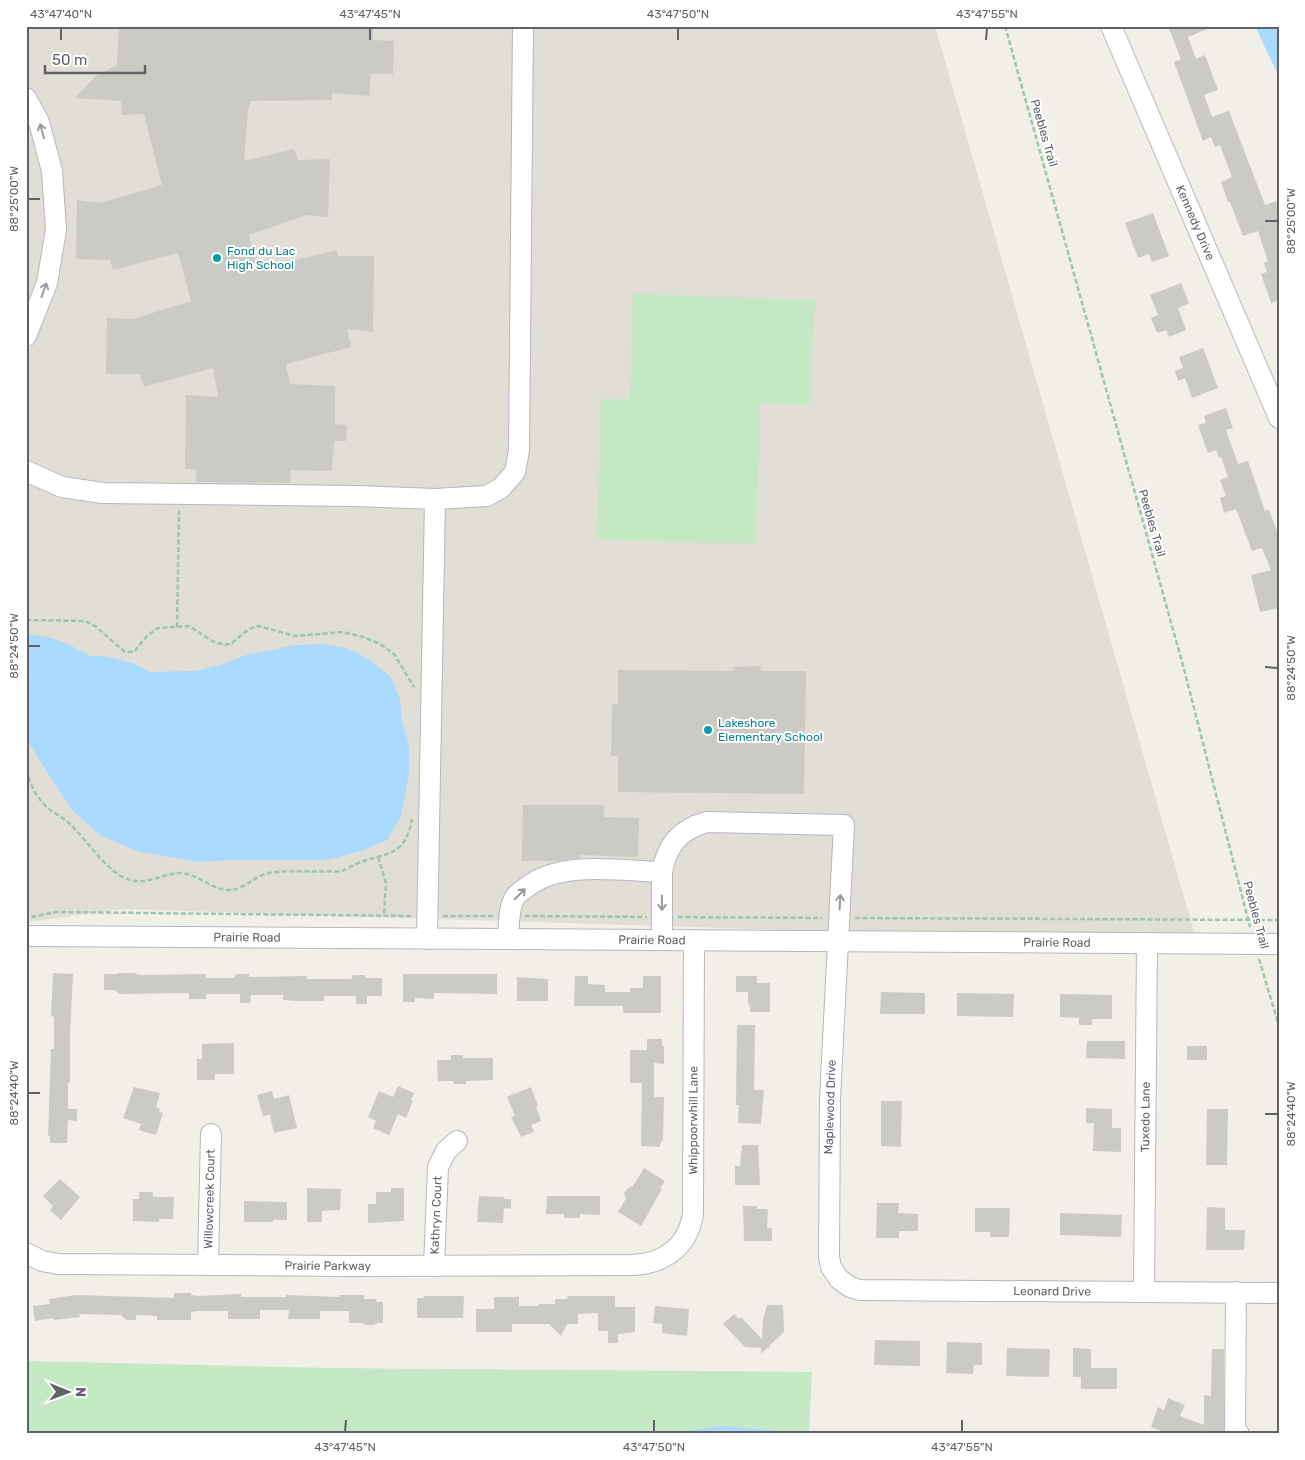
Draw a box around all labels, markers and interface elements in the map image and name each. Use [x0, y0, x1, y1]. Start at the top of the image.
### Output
text: 43°47'40"N [30, 7, 92, 21]
text: 43°47'45"N [339, 7, 401, 21]
text: 43°47'50"N [647, 7, 709, 21]
text: 43°47'55"N [956, 7, 1018, 21]
scale bar [45, 42, 145, 74]
text: 50 m [52, 51, 87, 69]
street label: Peebles Trail [1028, 98, 1060, 168]
one-way arrow [36, 123, 46, 139]
text: 88°25'00"W [7, 166, 21, 232]
street label: Kennedy Drive [1173, 183, 1218, 263]
text: 88°25'00"W [1284, 188, 1298, 254]
place label: Fond du Lac High School [227, 244, 296, 272]
marker: Fond du Lac High School [211, 252, 223, 264]
one-way arrow [40, 283, 49, 299]
street label: Peebles Trail [1136, 488, 1168, 558]
text: 88°24'50"W [7, 613, 21, 679]
text: 88°24'50"W [1284, 635, 1298, 701]
place label: Lakeshore Elementary School [718, 716, 823, 744]
marker: Lakeshore Elementary School [702, 724, 714, 736]
street label: Peebles Trail [1240, 880, 1272, 950]
one-way arrow [514, 888, 526, 900]
one-way arrow [836, 894, 845, 910]
one-way arrow [657, 895, 667, 911]
street label: Prairie Road [213, 930, 281, 945]
street label: Prairie Road [618, 933, 686, 947]
street label: Prairie Road [1023, 935, 1091, 950]
street label: Maplewood Drive [821, 1059, 839, 1155]
text: 88°24'40"W [7, 1060, 21, 1126]
street label: Whippoorwhill Lane [686, 1066, 701, 1175]
street label: Tuxedo Lane [1138, 1081, 1153, 1152]
text: 88°24'40"W [1284, 1081, 1298, 1147]
street label: Willowcreek Court [201, 1149, 218, 1249]
street label: Kathryn Court [427, 1175, 445, 1255]
street label: Prairie Parkway [285, 1259, 371, 1273]
street label: Leonard Drive [1013, 1284, 1091, 1299]
north arrow [42, 1368, 92, 1418]
text: N [72, 1387, 89, 1397]
text: 43°47'45"N [314, 1440, 376, 1454]
text: 43°47'50"N [623, 1440, 685, 1454]
text: 43°47'55"N [931, 1440, 993, 1454]

